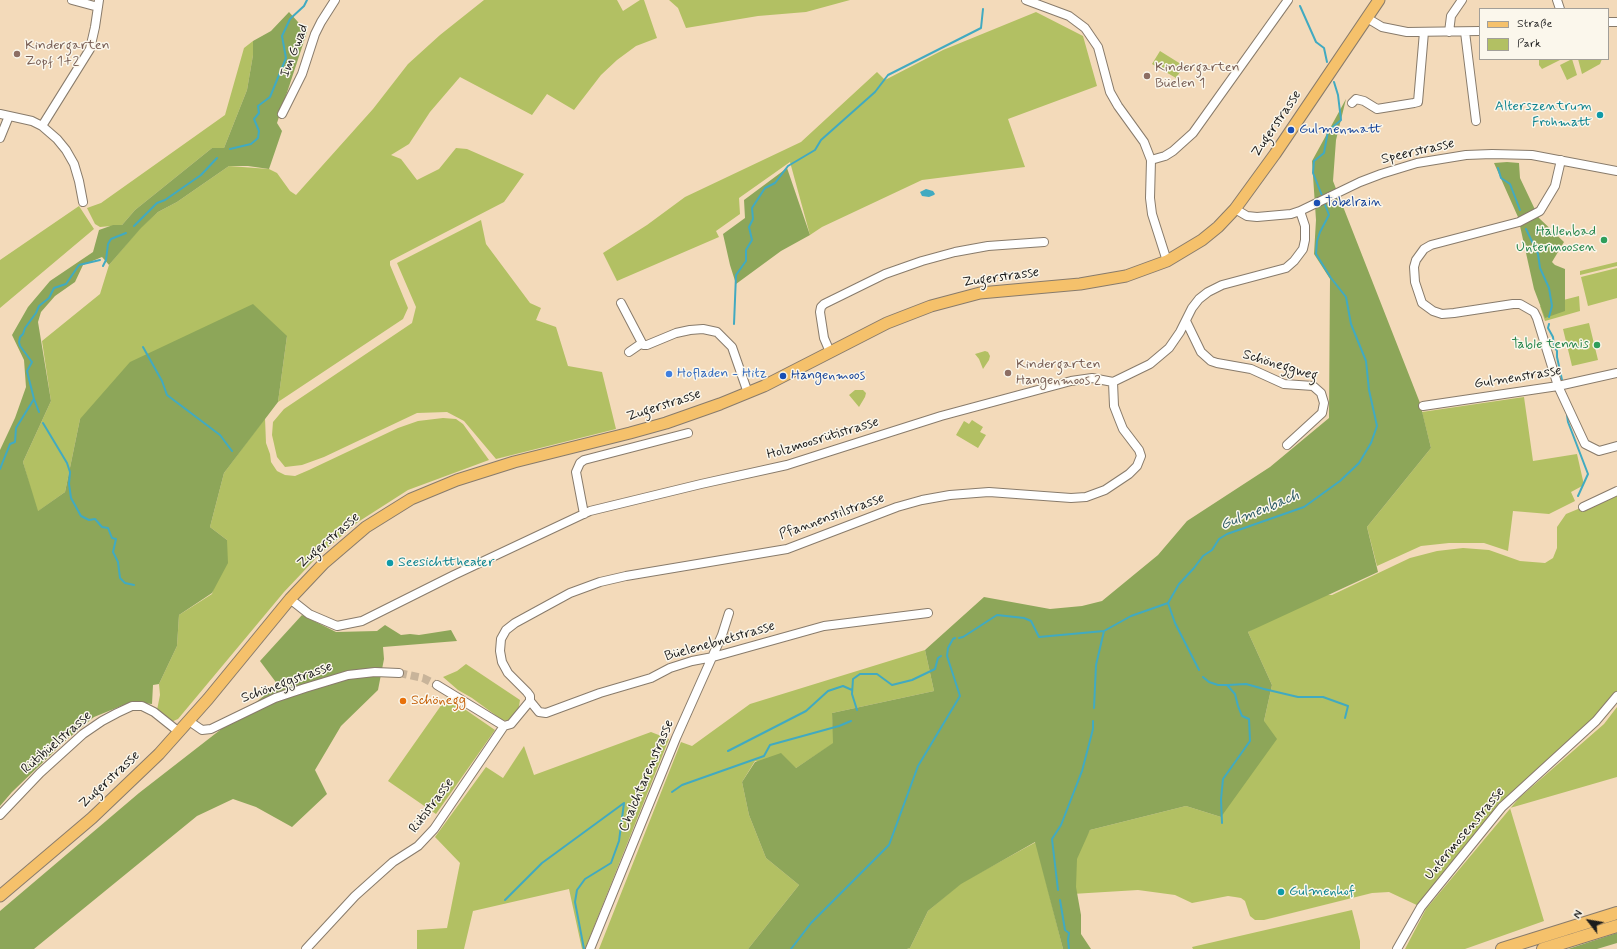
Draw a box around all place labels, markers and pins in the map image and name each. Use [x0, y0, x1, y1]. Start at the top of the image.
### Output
place label: Kindergarten Zopf 1+2 [25, 38, 110, 70]
marker: Kindergarten Zopf 1+2 [12, 49, 22, 59]
place label: Kindergarten Büelen 1 [1155, 60, 1240, 92]
marker: Kindergarten Büelen 1 [1142, 71, 1152, 81]
place label: Alterszentrum Frohmatt [1495, 99, 1592, 132]
marker: Alterszentrum Frohmatt [1595, 110, 1605, 120]
place label: Gulmenmatt [1299, 122, 1382, 138]
marker: Gulmenmatt [1286, 125, 1296, 135]
place label: Tobelrain [1325, 195, 1382, 211]
marker: Tobelrain [1312, 198, 1322, 208]
place label: Hallenbad Untermoosen [1516, 224, 1596, 256]
marker: Hallenbad Untermoosen [1599, 235, 1609, 245]
place label: Table tennis [1511, 337, 1589, 353]
marker: Table tennis [1592, 340, 1602, 350]
place label: Kindergarten Hangenmoos 2 [1016, 357, 1101, 390]
place label: Hofladen - Hitz [677, 366, 767, 382]
place label: Hangenmoos [791, 368, 865, 384]
marker: Kindergarten Hangenmoos 2 [1003, 368, 1013, 378]
marker: Hofladen - Hitz [664, 369, 674, 379]
marker: Hangenmoos [778, 371, 788, 381]
place label: Seesichttheater [398, 555, 494, 571]
marker: Seesichttheater [385, 558, 395, 568]
place label: Schönegg [411, 693, 466, 709]
marker: Schönegg [398, 696, 408, 706]
place label: Gulmenhof [1289, 884, 1355, 900]
marker: Gulmenhof [1276, 887, 1286, 897]

